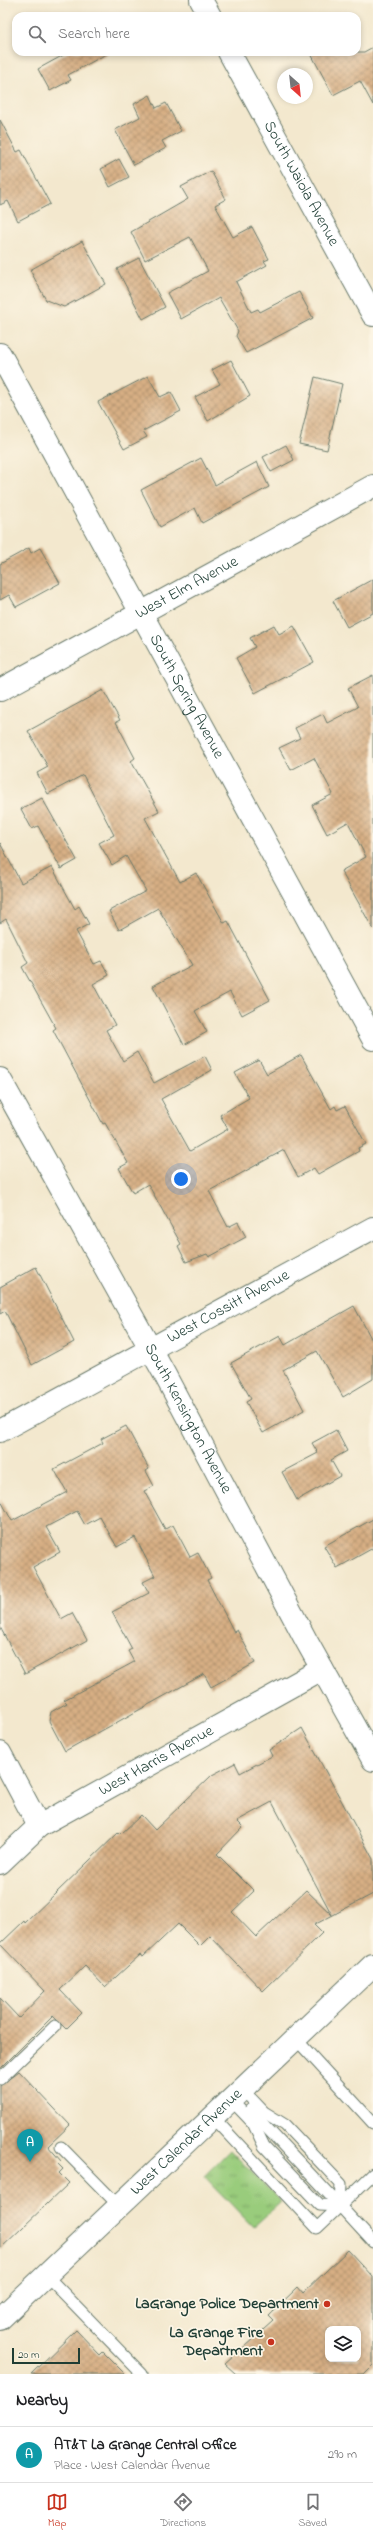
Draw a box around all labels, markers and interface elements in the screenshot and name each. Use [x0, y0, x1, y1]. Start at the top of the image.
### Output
search box [12, 12, 361, 56]
icon: search [26, 23, 48, 45]
text: Search here [58, 23, 130, 45]
north arrow [277, 68, 313, 104]
street label: South Waiola Avenue [257, 117, 346, 251]
street label: West Elm Avenue [131, 550, 243, 626]
street label: South Spring Avenue [143, 630, 231, 764]
your location [171, 1169, 191, 1189]
street label: West Cossitt Avenue [163, 1263, 295, 1350]
street label: South Kensington Avenue [138, 1339, 238, 1499]
street label: West Harris Avenue [95, 1719, 219, 1802]
street label: West Calendar Avenue [125, 2082, 249, 2201]
pin: A [17, 2129, 43, 2162]
place label: LaGrange Police Department [135, 2292, 320, 2317]
marker: LaGrange Police Department [322, 2299, 332, 2309]
place label: La Grange Fire Department [169, 2321, 264, 2363]
map controls [325, 2326, 361, 2362]
button: layers [325, 2326, 361, 2362]
marker: La Grange Fire Department [266, 2337, 276, 2347]
scale bar [12, 2346, 80, 2365]
text: 20 m [18, 2347, 40, 2363]
text: Nearby [16, 2388, 68, 2413]
text: AT&T La Grange Central Office [54, 2434, 236, 2456]
text: A [25, 2445, 33, 2464]
text: 290 m [328, 2445, 357, 2464]
text: Place · West Calendar Avenue [54, 2456, 210, 2475]
tab: Map [46, 2491, 68, 2531]
tab: Directions [160, 2491, 206, 2531]
tab: Saved [298, 2491, 327, 2531]

